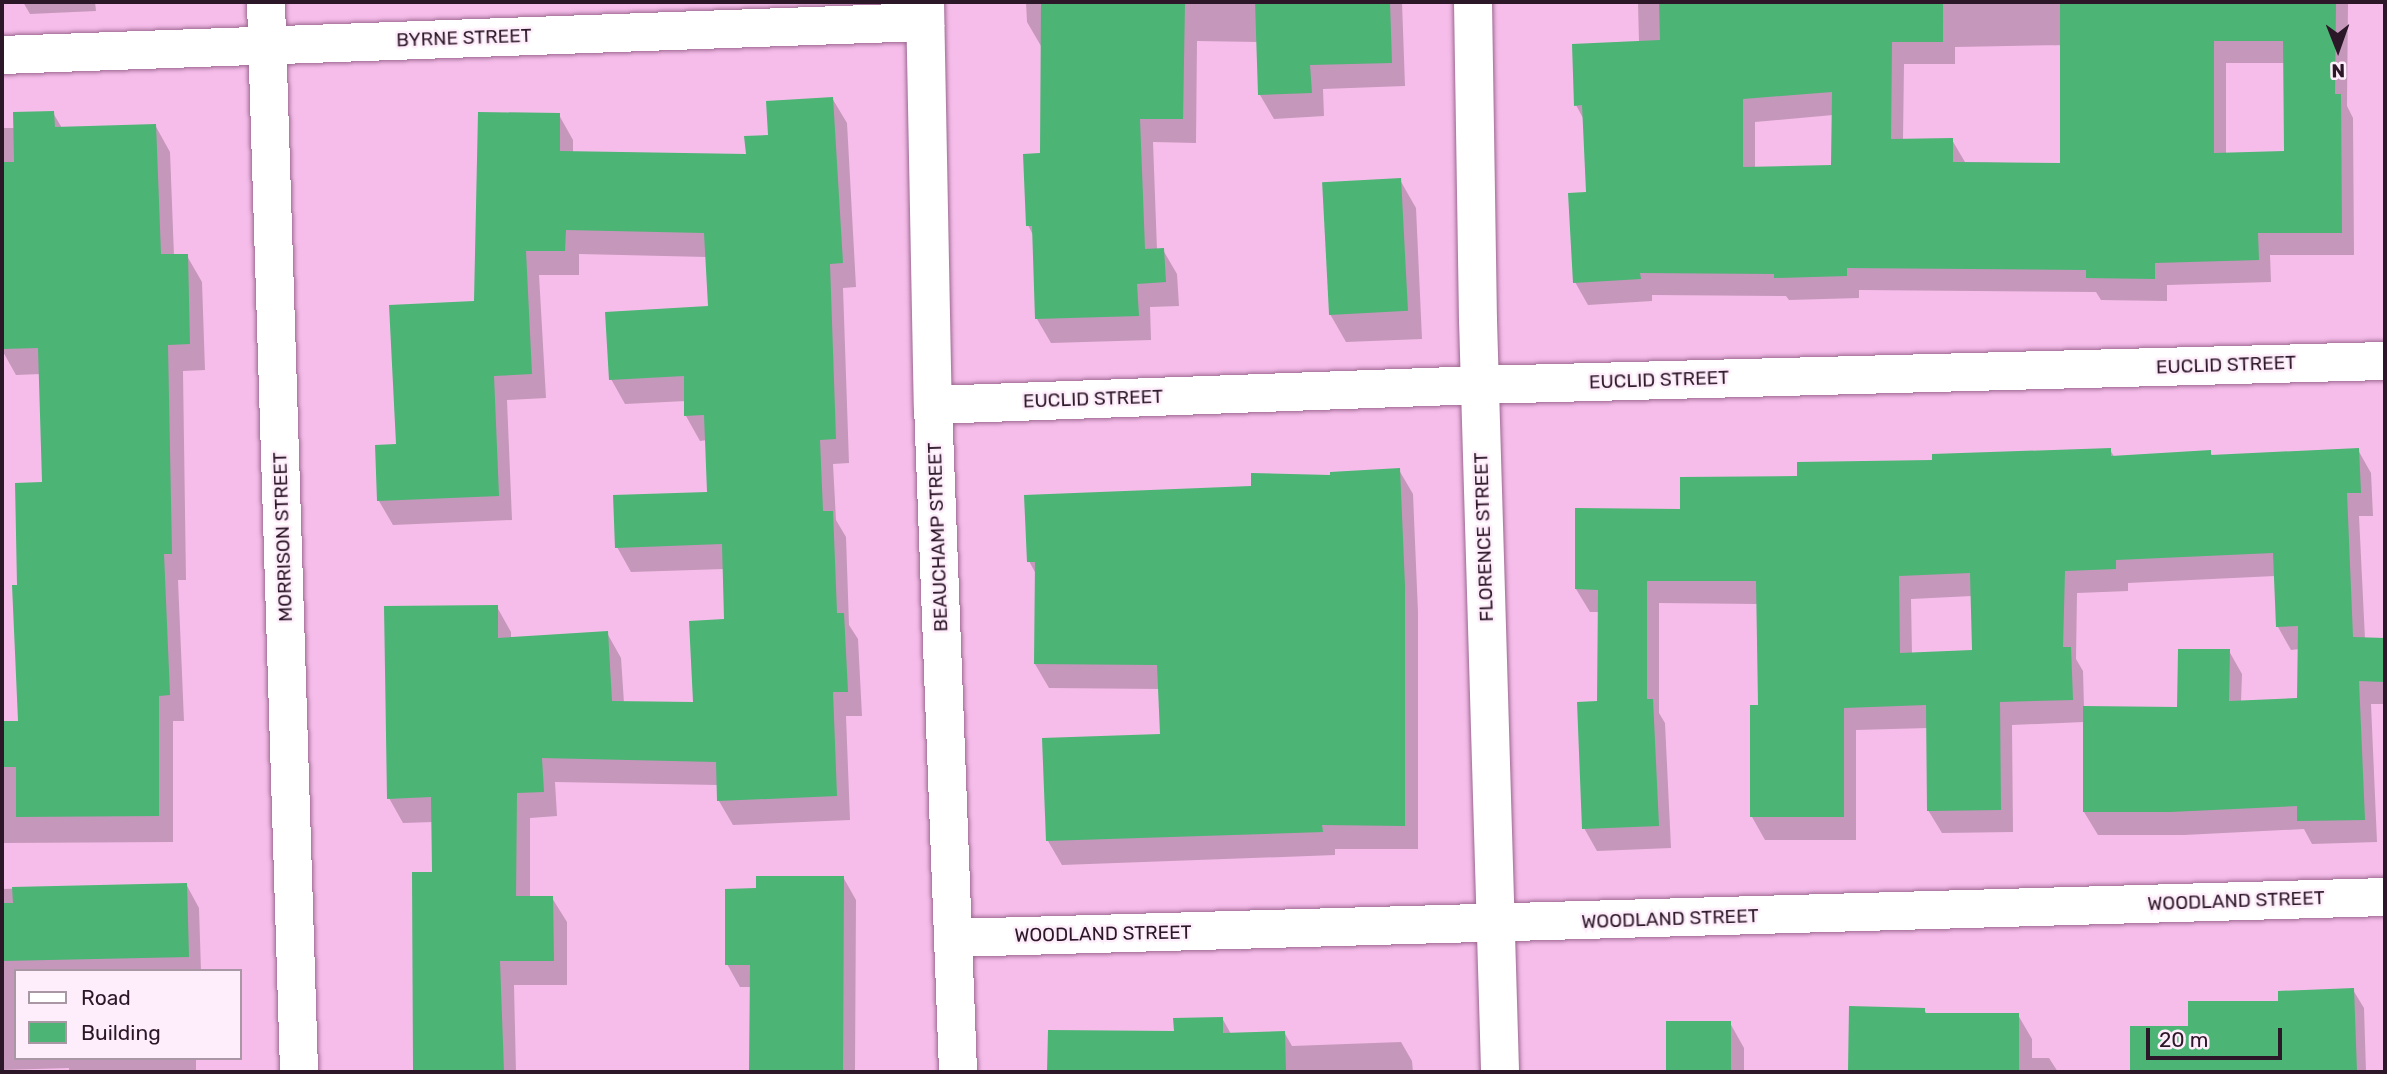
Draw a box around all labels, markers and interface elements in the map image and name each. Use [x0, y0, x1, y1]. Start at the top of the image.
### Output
north arrow [2303, 14, 2373, 84]
street label: BYRNE STREET [396, 24, 532, 52]
text: N [2331, 59, 2345, 82]
street label: EUCLID STREET [2156, 351, 2296, 379]
street label: EUCLID STREET [1589, 366, 1729, 394]
street label: EUCLID STREET [1023, 385, 1163, 413]
street label: BEAUCHAMP STREET [923, 442, 953, 632]
street label: MORRISON STREET [269, 452, 297, 622]
street label: FLORENCE STREET [1470, 452, 1498, 622]
street label: WOODLAND STREET [2147, 887, 2325, 915]
street label: WOODLAND STREET [1581, 905, 1759, 933]
street label: WOODLAND STREET [1014, 921, 1192, 947]
legend [14, 969, 242, 1060]
text: Road [81, 985, 131, 1010]
scale bar [2149, 1014, 2286, 1058]
text: Building [81, 1020, 161, 1045]
text: 20 m [2159, 1027, 2208, 1052]

